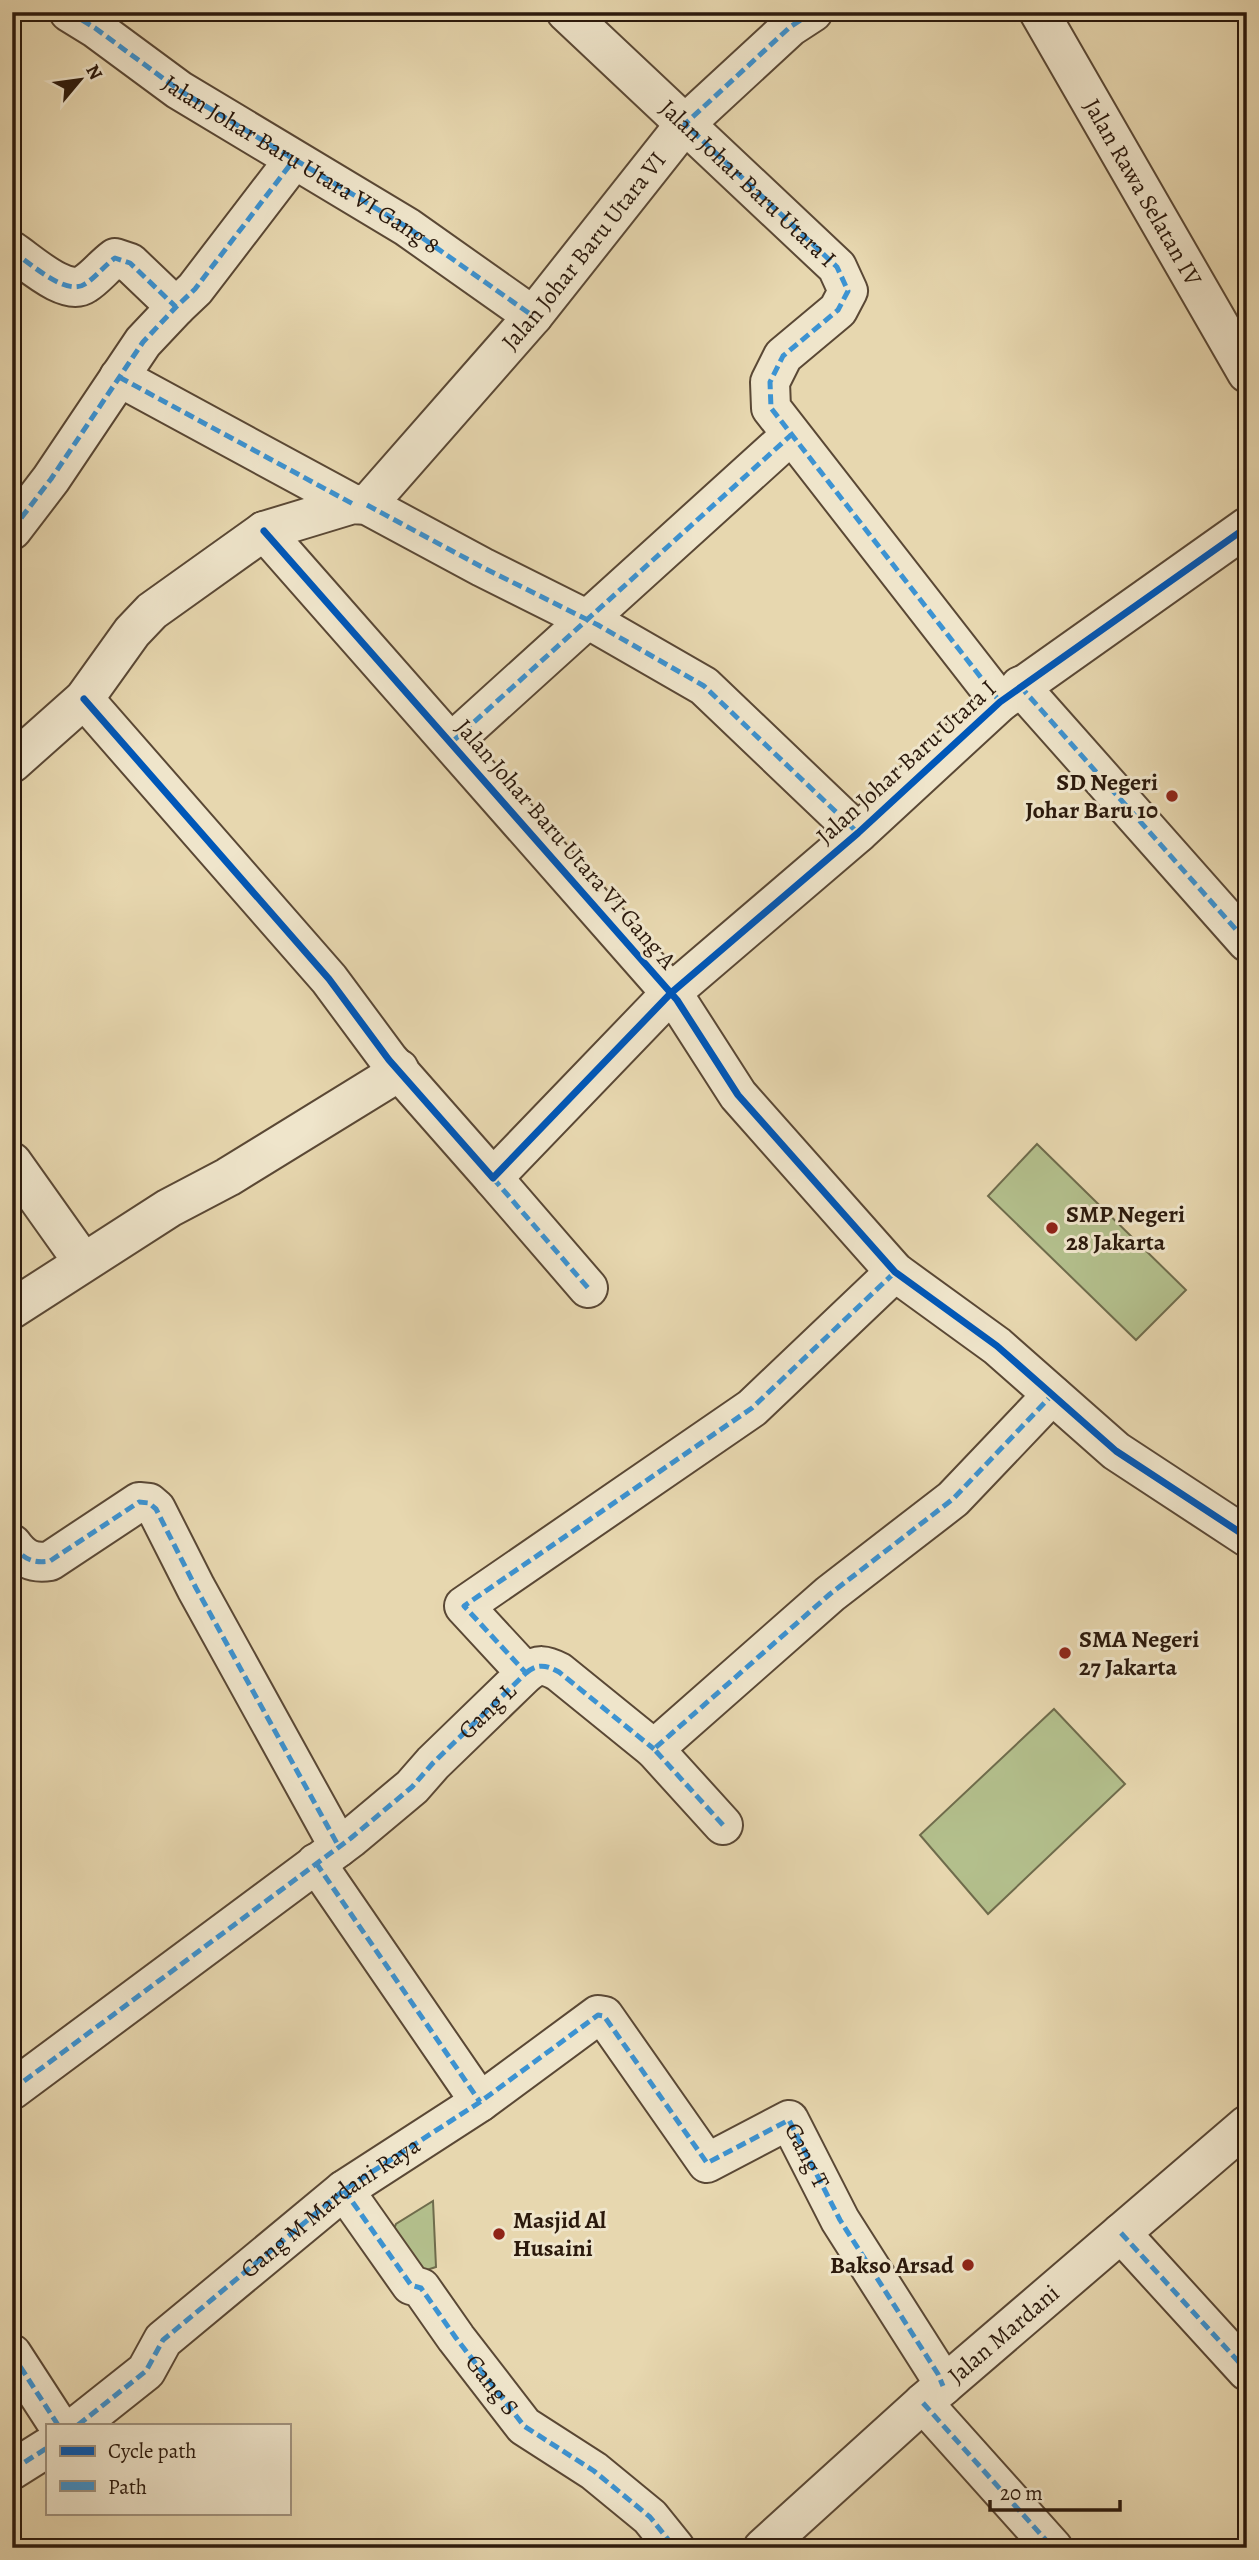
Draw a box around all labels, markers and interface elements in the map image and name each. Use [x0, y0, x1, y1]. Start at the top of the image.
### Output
north arrow [46, 46, 116, 116]
text: N [79, 60, 109, 85]
street label: Jalan Johar Baru Utara VI Gang 8 [156, 67, 446, 261]
street label: Jalan Johar Baru Utara I [653, 92, 843, 274]
street label: Jalan Rawa Selatan IV [1076, 93, 1210, 292]
street label: Jalan Johar Baru Utara VI [494, 145, 673, 357]
street label: Jalan Johar Baru Utara I [809, 673, 1003, 851]
street label: Jalan Johar Baru Utara VI Gang A [448, 712, 684, 977]
place label: SD Negeri Johar Baru 10 [1025, 766, 1158, 826]
marker: SD Negeri Johar Baru 10 [1164, 788, 1180, 804]
place label: SMP Negeri 28 Jakarta [1066, 1198, 1185, 1258]
marker: SMP Negeri 28 Jakarta [1044, 1220, 1060, 1236]
place label: SMA Negeri 27 Jakarta [1079, 1623, 1199, 1683]
marker: SMA Negeri 27 Jakarta [1057, 1645, 1073, 1661]
street label: Gang L [451, 1675, 524, 1746]
street label: Gang T [777, 2117, 837, 2194]
street label: Gang M Mardani Raya [234, 2129, 427, 2285]
place label: Masjid Al Husaini [513, 2204, 607, 2264]
marker: Masjid Al Husaini [491, 2226, 507, 2242]
place label: Bakso Arsad [830, 2249, 954, 2281]
marker: Bakso Arsad [960, 2257, 976, 2273]
street label: Jalan Mardani [941, 2277, 1066, 2391]
street label: Gang S [458, 2348, 526, 2422]
legend [46, 2424, 290, 2514]
text: Cycle path [108, 2437, 197, 2465]
scale bar [990, 2469, 1119, 2513]
text: Path [108, 2473, 147, 2501]
text: 20 m [1000, 2479, 1043, 2507]

